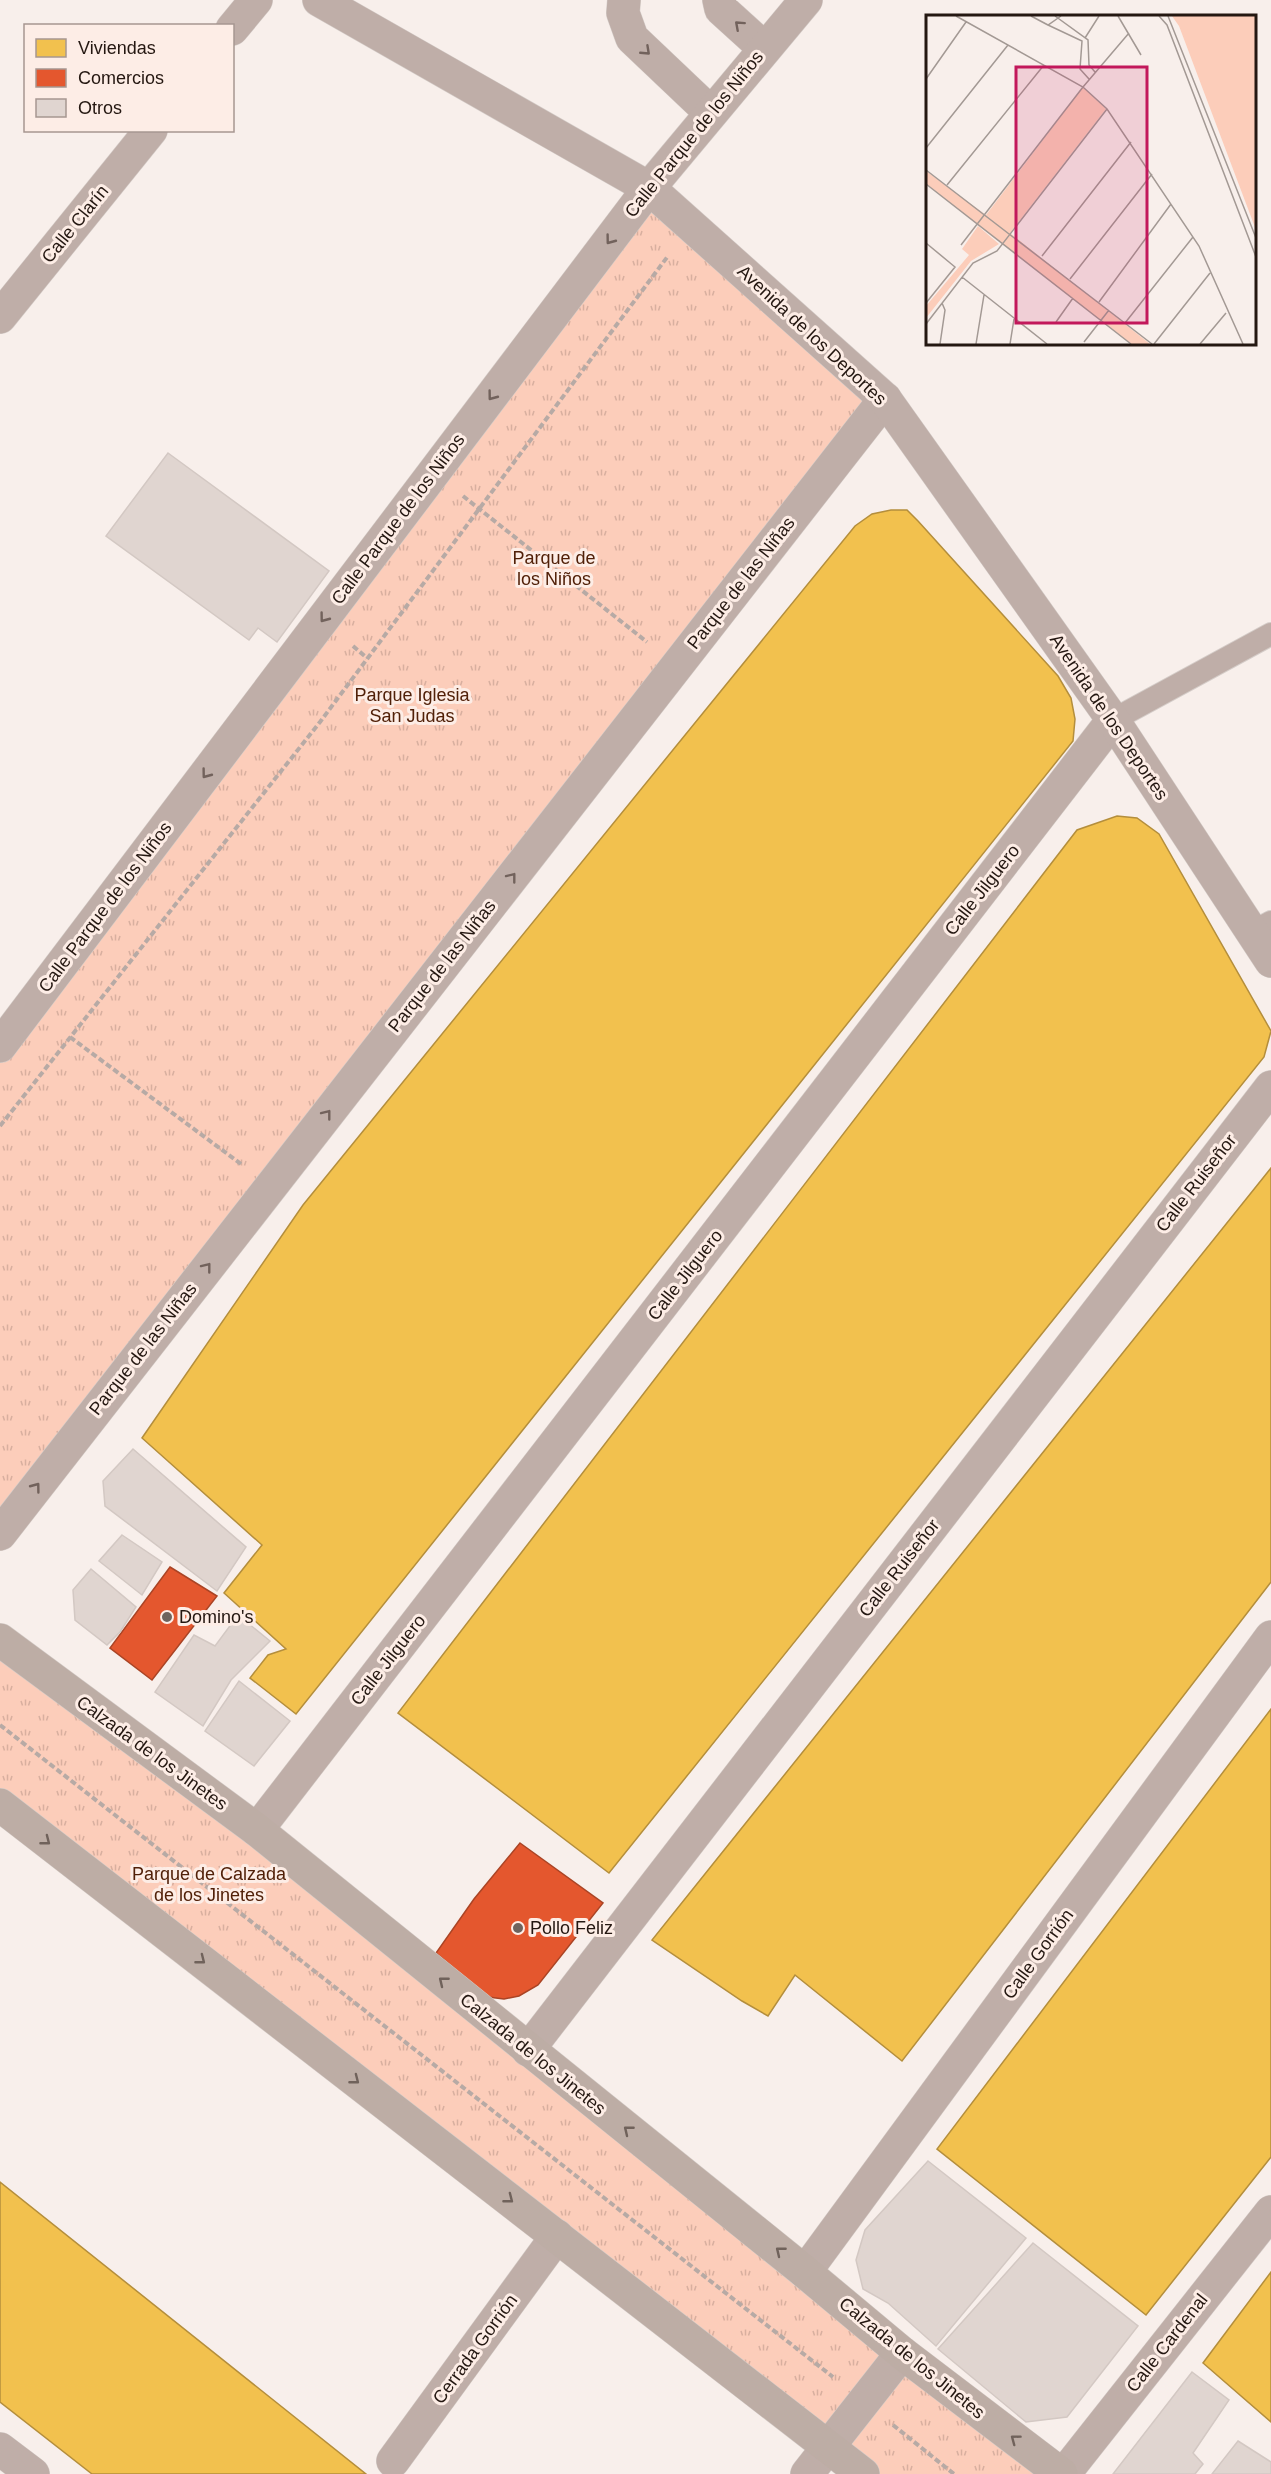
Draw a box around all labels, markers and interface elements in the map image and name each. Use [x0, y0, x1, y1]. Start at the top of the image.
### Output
inset map [926, 15, 1256, 345]
one-way arrow [735, 21, 746, 32]
legend [24, 24, 234, 132]
text: Viviendas [78, 38, 156, 58]
one-way arrow [639, 44, 649, 55]
street label: Calle Parque de los Niños [621, 47, 767, 221]
text: Comercios [78, 68, 164, 88]
text: Otros [78, 98, 122, 118]
street label: Calle Clarín [38, 181, 112, 267]
one-way arrow [606, 233, 617, 244]
street label: Avenida de los Deportes [734, 261, 890, 409]
one-way arrow [488, 389, 499, 400]
street label: Calle Parque de los Niños [327, 430, 469, 608]
street label: Parque de las Niñas [683, 513, 799, 653]
park label: Parque de los Niños [512, 548, 596, 589]
one-way arrow [320, 612, 331, 623]
street label: Avenida de los Deportes [1046, 630, 1172, 804]
park label: Parque Iglesia San Judas [354, 685, 471, 726]
one-way arrow [202, 767, 213, 778]
street label: Calle Parque de los Niños [34, 818, 176, 996]
street label: Calle Jilguero [941, 841, 1023, 939]
one-way arrow [504, 873, 515, 884]
street label: Parque de las Niñas [384, 896, 500, 1036]
one-way arrow [320, 1109, 331, 1120]
street label: Calle Ruiseñor [1152, 1130, 1240, 1236]
street label: Calle Jilguero [644, 1226, 726, 1324]
one-way arrow [200, 1263, 211, 1274]
street label: Parque de las Niñas [85, 1279, 201, 1419]
one-way arrow [28, 1483, 39, 1494]
street label: Calle Ruiseñor [855, 1515, 943, 1621]
place label: Domino's [179, 1607, 253, 1627]
marker: Domino's [160, 1610, 174, 1624]
street label: Calle Jilguero [347, 1611, 429, 1709]
street label: Calzada de los Jinetes [73, 1692, 231, 1814]
one-way arrow [40, 1834, 51, 1845]
park label: Parque de Calzada de los Jinetes [132, 1864, 287, 1905]
street label: Calle Gorrión [999, 1905, 1077, 2003]
place label: Pollo Feliz [530, 1918, 613, 1938]
marker: Pollo Feliz [511, 1921, 525, 1935]
one-way arrow [194, 1953, 205, 1964]
one-way arrow [439, 1977, 450, 1988]
street label: Calzada de los Jinetes [456, 1989, 610, 2119]
one-way arrow [348, 2072, 359, 2083]
one-way arrow [624, 2126, 635, 2137]
one-way arrow [502, 2191, 513, 2202]
one-way arrow [776, 2248, 787, 2259]
street label: Calle Cardenal [1122, 2290, 1212, 2396]
street label: Cerrada Gorrión [429, 2291, 521, 2407]
street label: Calzada de los Jinetes [835, 2293, 989, 2423]
one-way arrow [1010, 2435, 1021, 2446]

